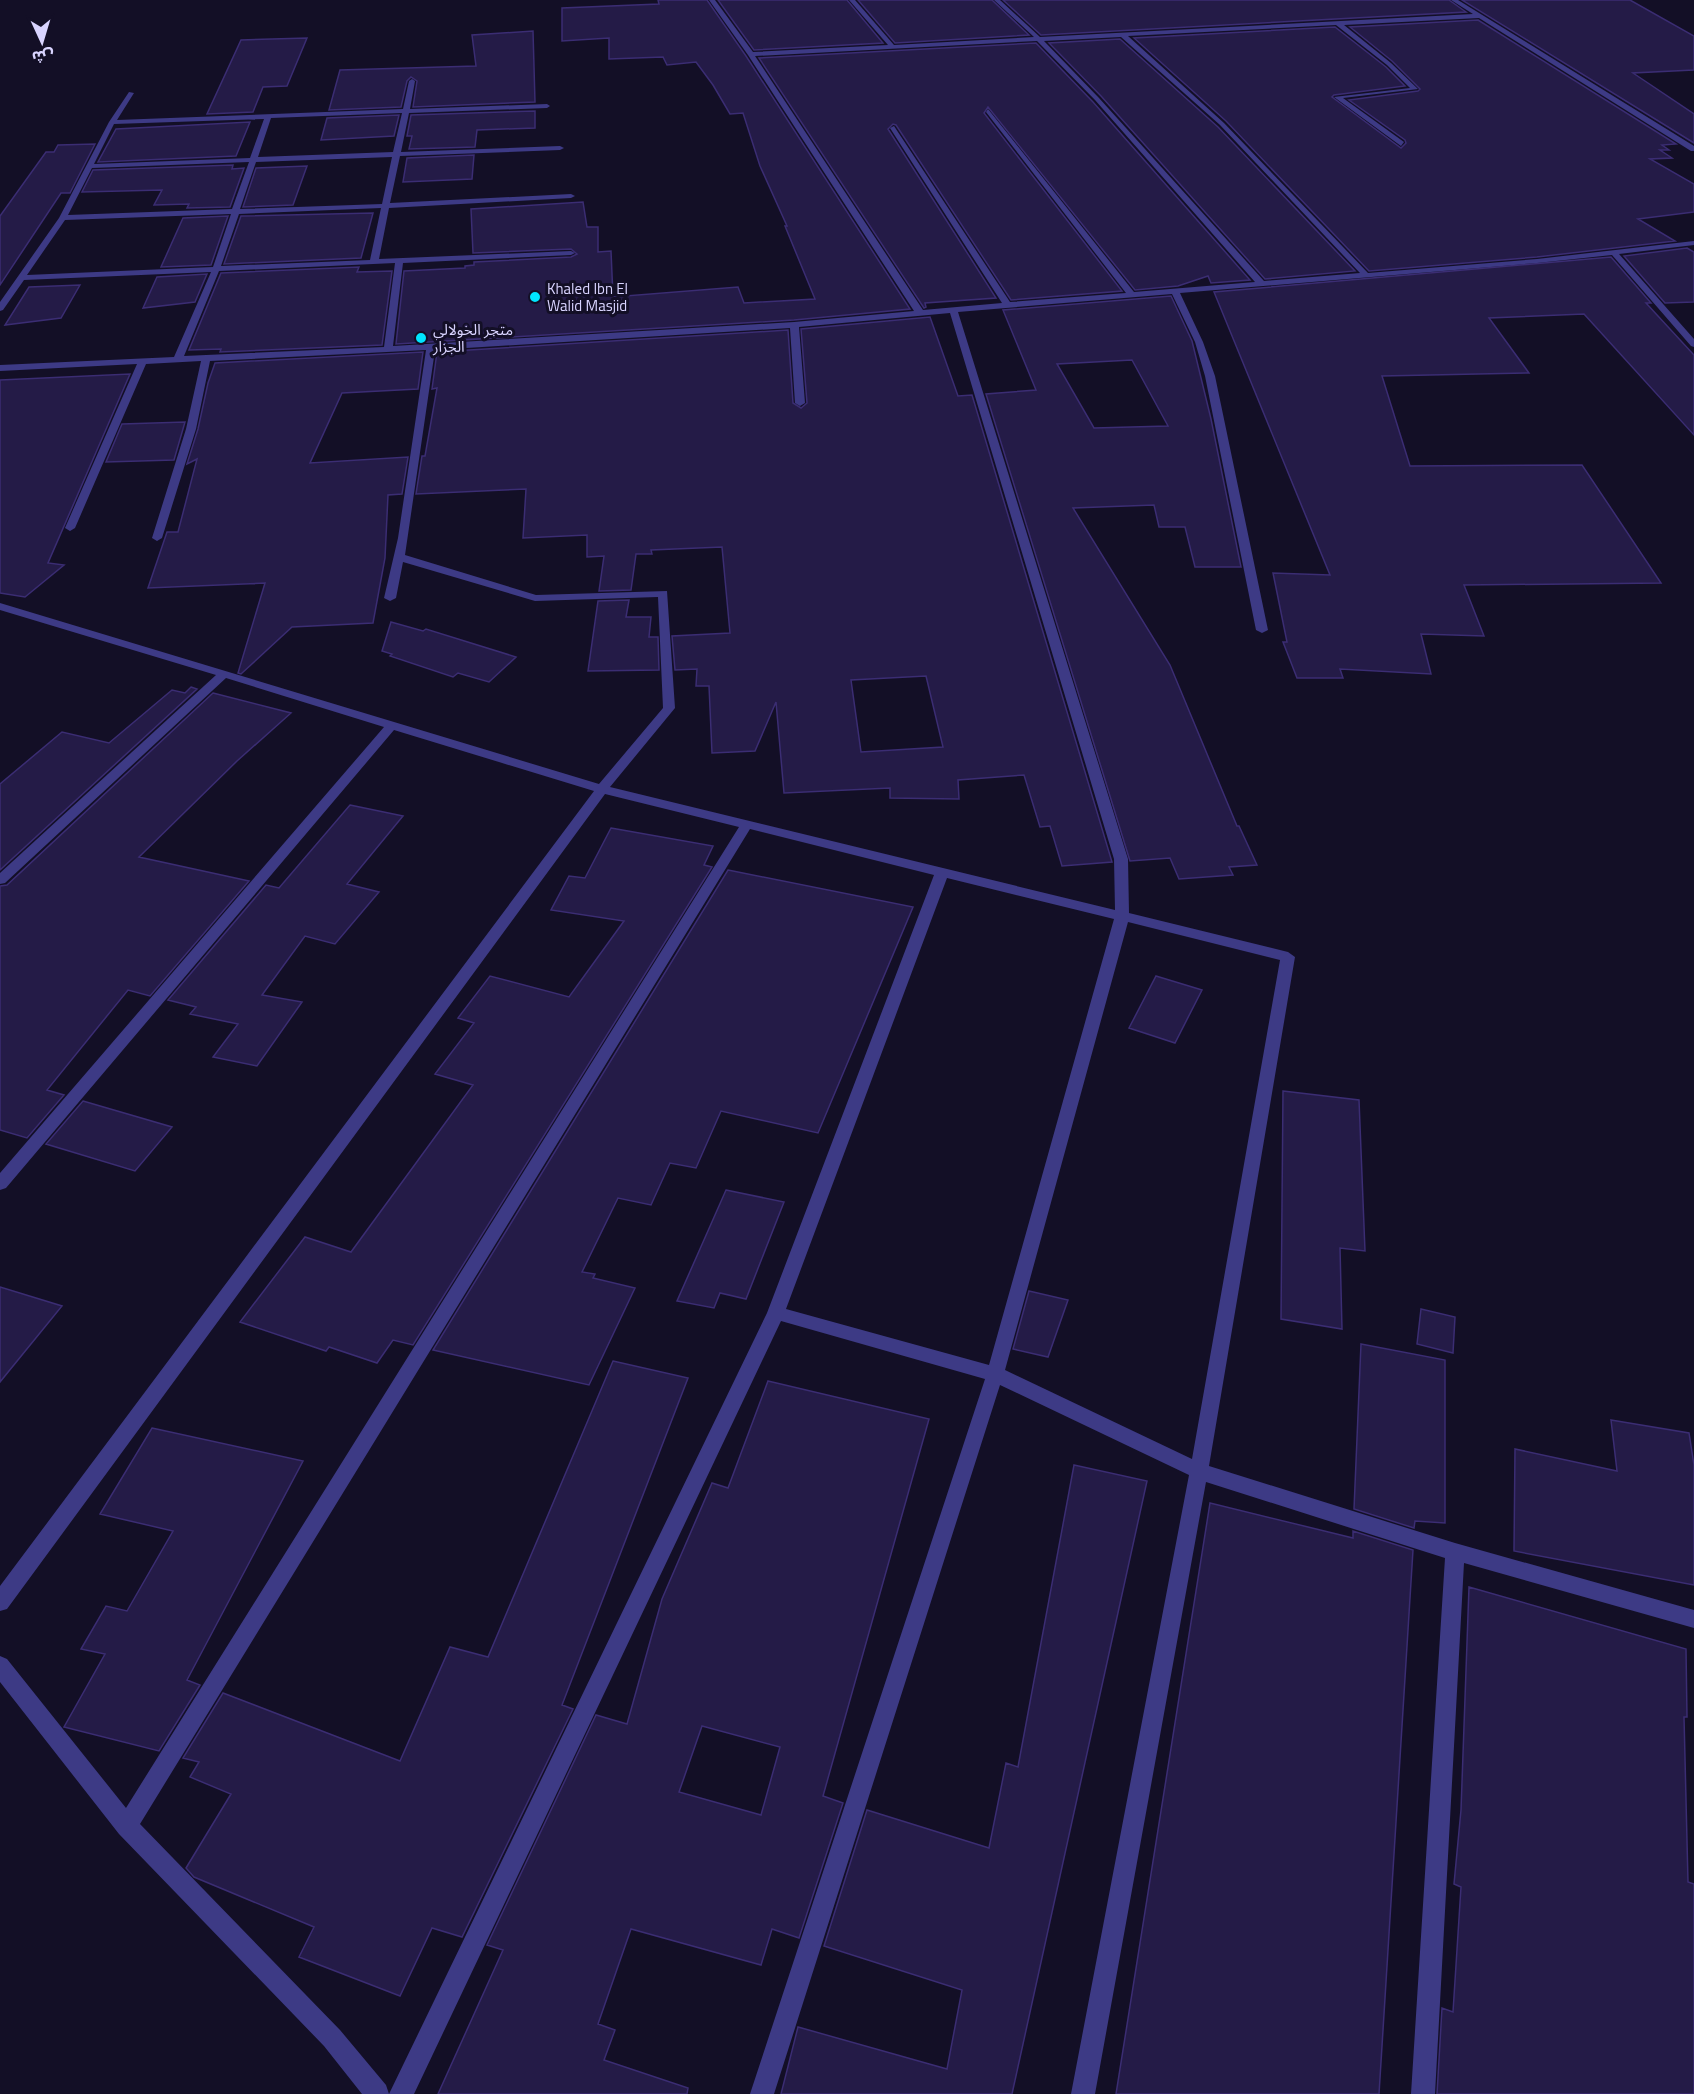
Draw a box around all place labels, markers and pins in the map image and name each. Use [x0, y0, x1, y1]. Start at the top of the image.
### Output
place label: Khaled Ibn El Walid Masjid [547, 277, 628, 317]
marker: Khaled Ibn El Walid Masjid [528, 290, 542, 304]
place label: متجر الخولالي الجزار [432, 318, 513, 358]
marker: متجر الخولالي الجزار [414, 331, 428, 345]

